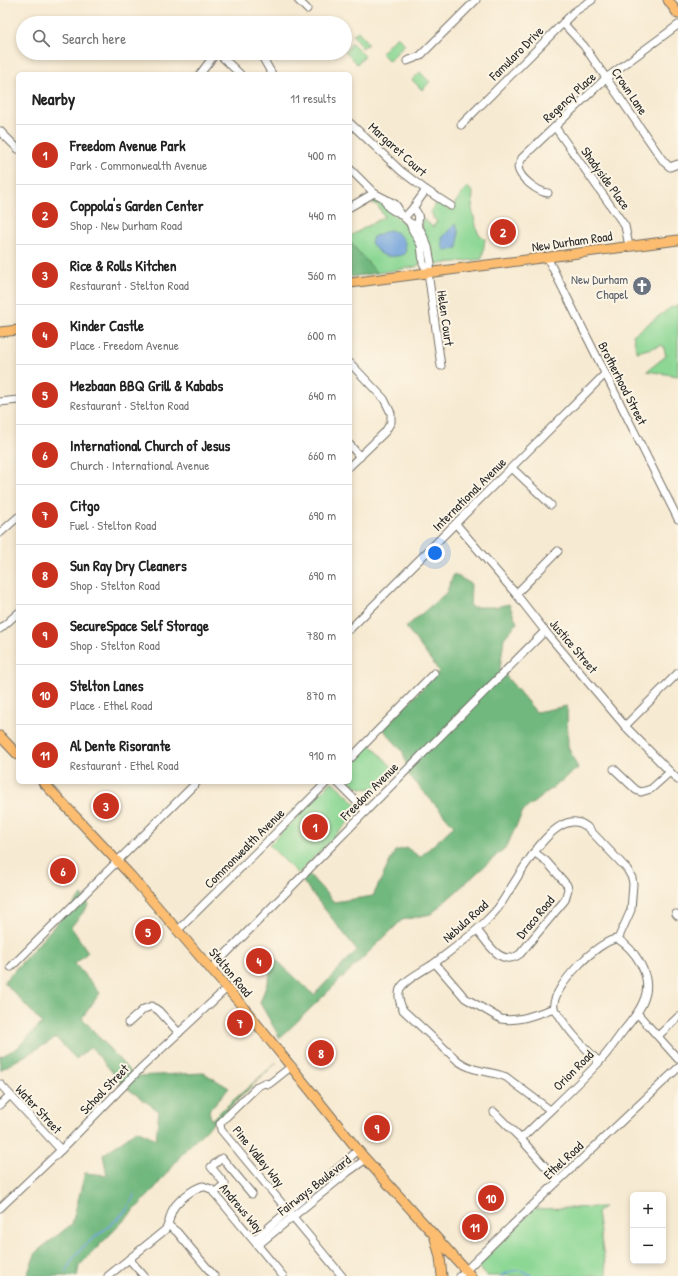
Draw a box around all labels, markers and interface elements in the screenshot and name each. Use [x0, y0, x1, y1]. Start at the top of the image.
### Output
search box [16, 16, 352, 60]
street label: Famularo Drive [484, 22, 547, 85]
icon: search [30, 27, 52, 49]
text: Search here [62, 28, 126, 49]
street label: Crown Lane [608, 64, 652, 118]
street label: Regency Place [539, 68, 599, 126]
text: Nearby [32, 87, 75, 110]
text: 11 results [290, 89, 336, 107]
street label: Margaret Court [365, 118, 432, 181]
text: Freedom Avenue Park [70, 135, 185, 156]
street label: Shadyside Place [577, 143, 635, 213]
text: 1 [43, 146, 47, 164]
text: 400 m [308, 146, 336, 164]
text: Park · Commonwealth Avenue [70, 156, 207, 174]
text: Coppola's Garden Center [70, 195, 204, 216]
text: 2 [42, 206, 48, 224]
text: 440 m [309, 206, 336, 224]
text: Shop · New Durham Road [70, 216, 182, 234]
pin: 2 [490, 217, 516, 247]
street label: New Durham Road [531, 226, 613, 256]
text: Rice & Rolls Kitchen [70, 255, 177, 276]
text: 3 [42, 266, 48, 284]
text: 560 m [308, 266, 336, 284]
place label: New Durham Chapel [571, 270, 629, 303]
church icon: New Durham Chapel [631, 275, 653, 297]
text: Restaurant · Stelton Road [70, 276, 189, 294]
street label: Helen Court [433, 289, 459, 347]
text: Kinder Castle [70, 315, 144, 336]
text: 4 [43, 326, 47, 344]
text: 600 m [307, 326, 336, 344]
text: Place · Freedom Avenue [70, 336, 179, 354]
street label: Brotherhood Street [594, 338, 652, 428]
text: Mezbaan BBQ Grill & Kababs [70, 375, 223, 396]
text: 5 [42, 386, 48, 404]
text: 640 m [308, 386, 336, 404]
text: Restaurant · Stelton Road [70, 396, 189, 414]
text: International Church of Jesus [70, 435, 230, 456]
text: 6 [42, 446, 48, 464]
text: 660 m [308, 446, 336, 464]
street label: International Avenue [428, 453, 510, 535]
text: Church · International Avenue [70, 456, 209, 474]
text: Citgo [70, 495, 99, 516]
text: 7 [42, 506, 48, 524]
text: 690 m [308, 506, 336, 524]
text: Fuel · Stelton Road [70, 516, 156, 534]
your location [425, 543, 445, 563]
text: Sun Ray Dry Cleaners [70, 555, 187, 576]
text: 8 [42, 566, 48, 584]
text: 690 m [308, 566, 336, 584]
text: Shop · Stelton Road [70, 576, 160, 594]
text: SecureSpace Self Storage [70, 615, 209, 636]
street label: Justice Street [546, 615, 602, 677]
text: 9 [43, 626, 47, 644]
text: 780 m [306, 626, 336, 644]
text: Shop · Stelton Road [70, 636, 160, 654]
text: Stelton Lanes [70, 675, 143, 696]
text: 10 [40, 686, 50, 704]
text: 870 m [306, 686, 336, 704]
text: Place · Ethel Road [70, 696, 152, 714]
text: Al Dente Risorante [70, 735, 171, 756]
text: 11 [40, 746, 50, 764]
text: 910 m [309, 746, 336, 764]
text: Restaurant · Ethel Road [70, 756, 179, 774]
street label: Freedom Avenue [335, 758, 402, 825]
pin: 3 [93, 791, 119, 821]
street label: Commonwealth Avenue [200, 804, 288, 892]
pin: 1 [302, 812, 328, 842]
pin: 6 [50, 856, 76, 886]
street label: Draco Road [512, 892, 558, 942]
street label: Nebula Road [438, 896, 492, 946]
pin: 5 [135, 917, 161, 947]
street label: Stelton Road [205, 944, 257, 1000]
pin: 4 [246, 946, 272, 976]
pin: 7 [227, 1008, 253, 1038]
pin: 8 [308, 1038, 334, 1068]
street label: Orion Road [549, 1046, 597, 1094]
street label: School Street [75, 1059, 133, 1118]
street label: Water Street [12, 1081, 67, 1138]
pin: 9 [364, 1113, 390, 1143]
street label: Pine Valley Way [229, 1122, 289, 1191]
street label: Ethel Road [539, 1137, 587, 1183]
street label: Fairways Boulevard [273, 1151, 354, 1220]
street label: Andrews Way [216, 1179, 269, 1237]
pin: 10 [478, 1183, 504, 1213]
map controls [630, 1192, 666, 1264]
button: + [630, 1192, 666, 1228]
pin: 11 [462, 1212, 488, 1242]
button: − [630, 1228, 666, 1264]

